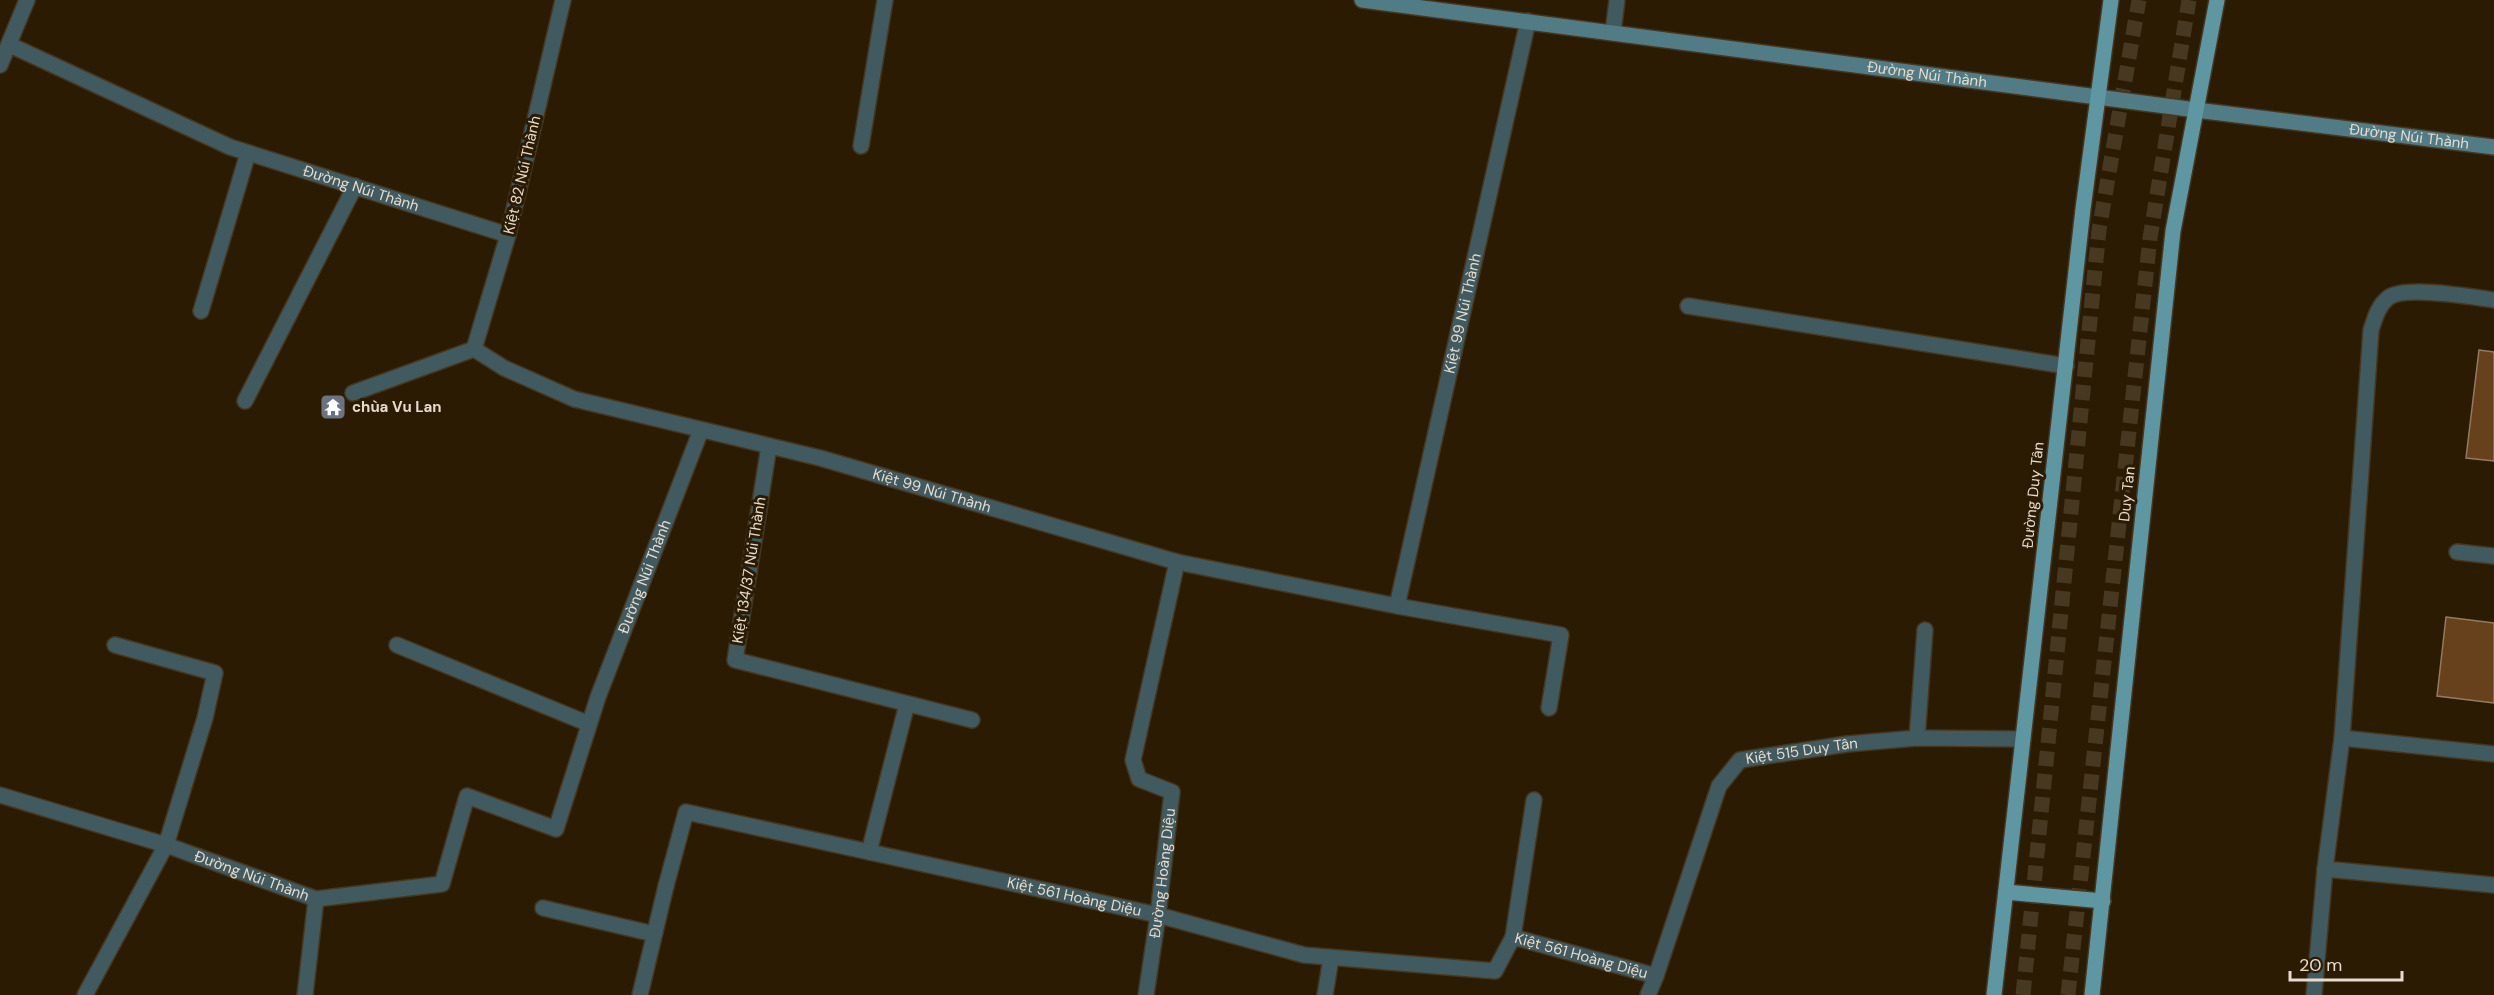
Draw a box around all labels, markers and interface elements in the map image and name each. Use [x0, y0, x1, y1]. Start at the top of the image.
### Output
street label: Đường Núi Thành [1866, 57, 1988, 92]
street label: Kiệt 82 Núi Thành [499, 114, 545, 236]
street label: Đường Núi Thành [2348, 119, 2470, 154]
street label: Đường Núi Thành [301, 161, 422, 216]
street label: Kiệt 99 Núi Thành [1439, 251, 1486, 375]
temple icon: chùa Vu Lan [318, 392, 348, 422]
place label: chùa Vu Lan [352, 397, 442, 417]
street label: Đường Duy Tân [2017, 441, 2049, 549]
street label: Kiệt 99 Núi Thành [870, 464, 994, 517]
street label: Duy Tan [2114, 465, 2140, 523]
street label: Kiệt 134/37 Núi Thành [728, 495, 770, 645]
street label: Đường Núi Thành [613, 517, 675, 637]
street label: Kiệt 515 Duy Tân [1744, 733, 1859, 769]
street label: Đường Hoàng Diệu [1145, 807, 1180, 939]
street label: Đường Núi Thành [192, 846, 312, 906]
street label: Kiệt 561 Hoàng Diệu [1005, 872, 1143, 921]
street label: Kiệt 561 Hoàng Diệu [1512, 928, 1650, 983]
scale bar [2290, 944, 2402, 982]
text: 20 m [2299, 953, 2342, 977]

